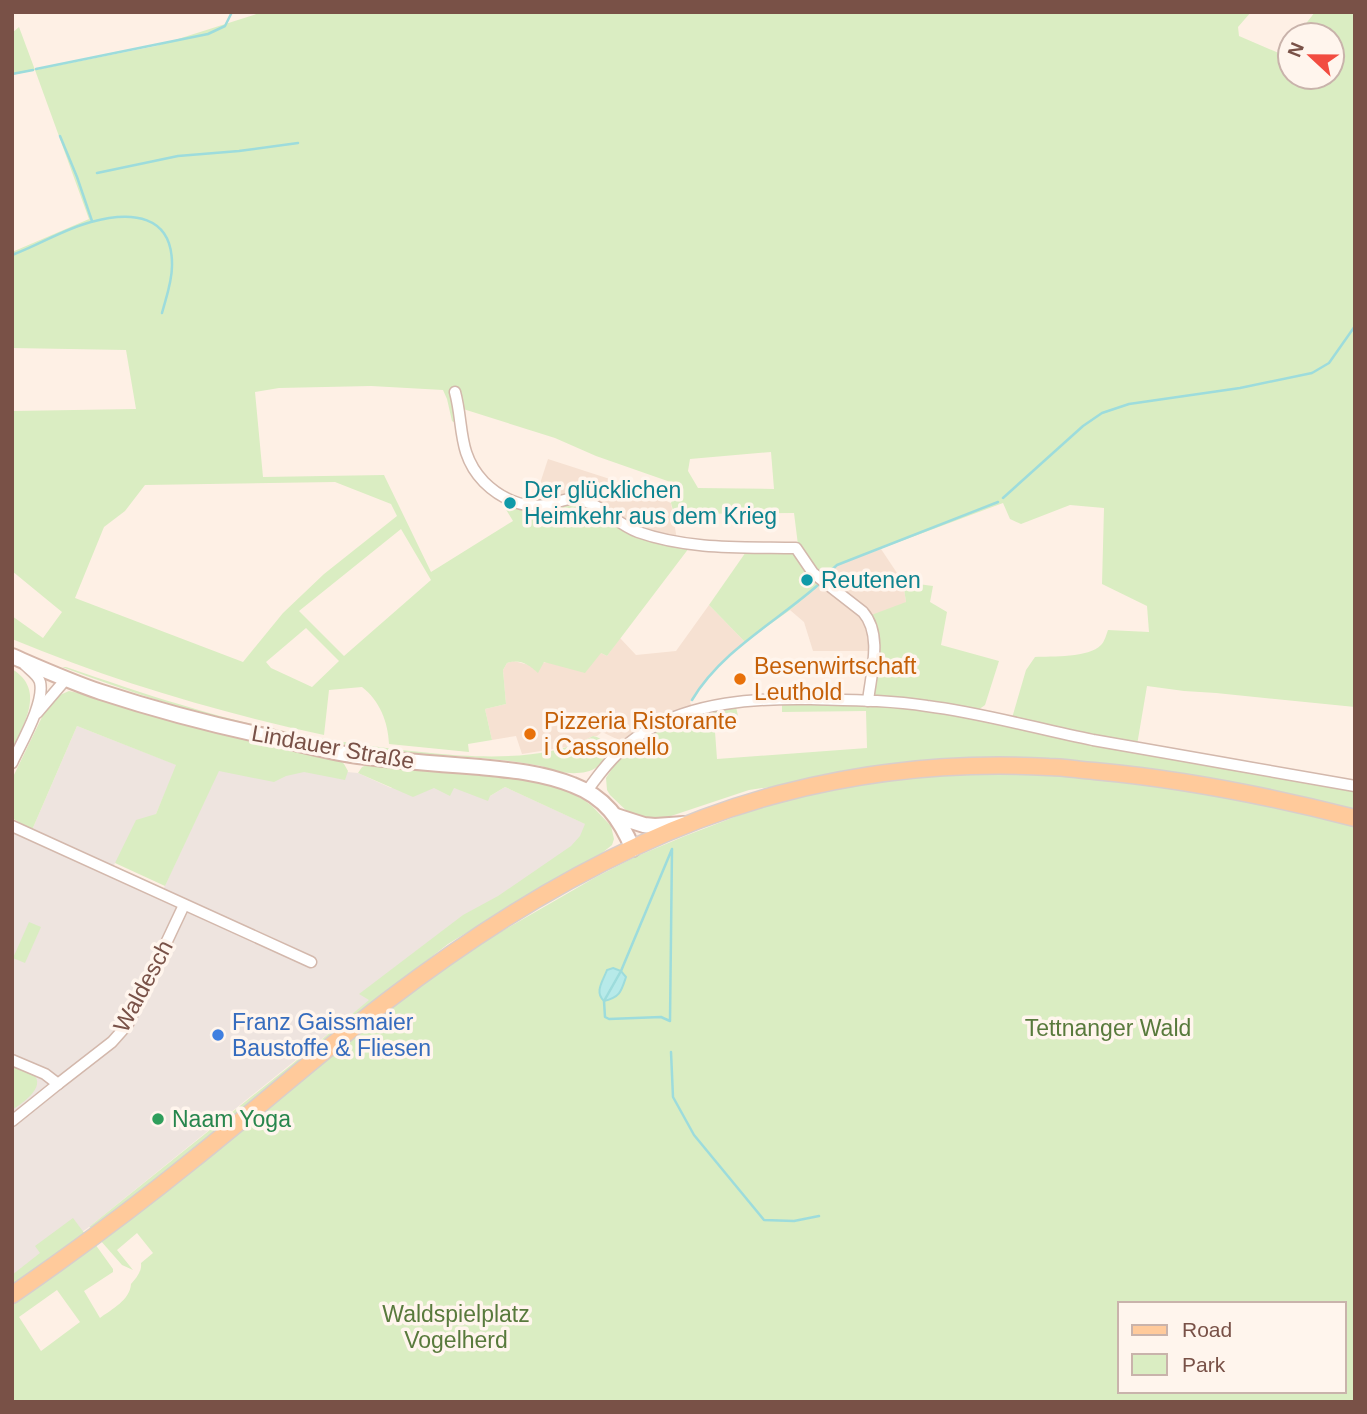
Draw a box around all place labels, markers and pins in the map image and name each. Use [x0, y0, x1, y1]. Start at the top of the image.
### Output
place label: Der glücklichen Heimkehr aus dem Krieg [524, 477, 777, 529]
marker: Der glücklichen Heimkehr aus dem Krieg [502, 495, 518, 511]
place label: Reutenen [821, 567, 921, 593]
marker: Reutenen [799, 572, 815, 588]
place label: Besenwirtschaft Leuthold [754, 653, 917, 705]
marker: Besenwirtschaft Leuthold [732, 671, 748, 687]
place label: Pizzeria Ristorante i Cassonello [544, 708, 737, 760]
marker: Pizzeria Ristorante i Cassonello [522, 726, 538, 742]
place label: Franz Gaissmaier Baustoffe & Fliesen [232, 1009, 431, 1061]
marker: Franz Gaissmaier Baustoffe & Fliesen [210, 1027, 226, 1043]
place label: Naam Yoga [172, 1106, 291, 1132]
marker: Naam Yoga [150, 1111, 166, 1127]

